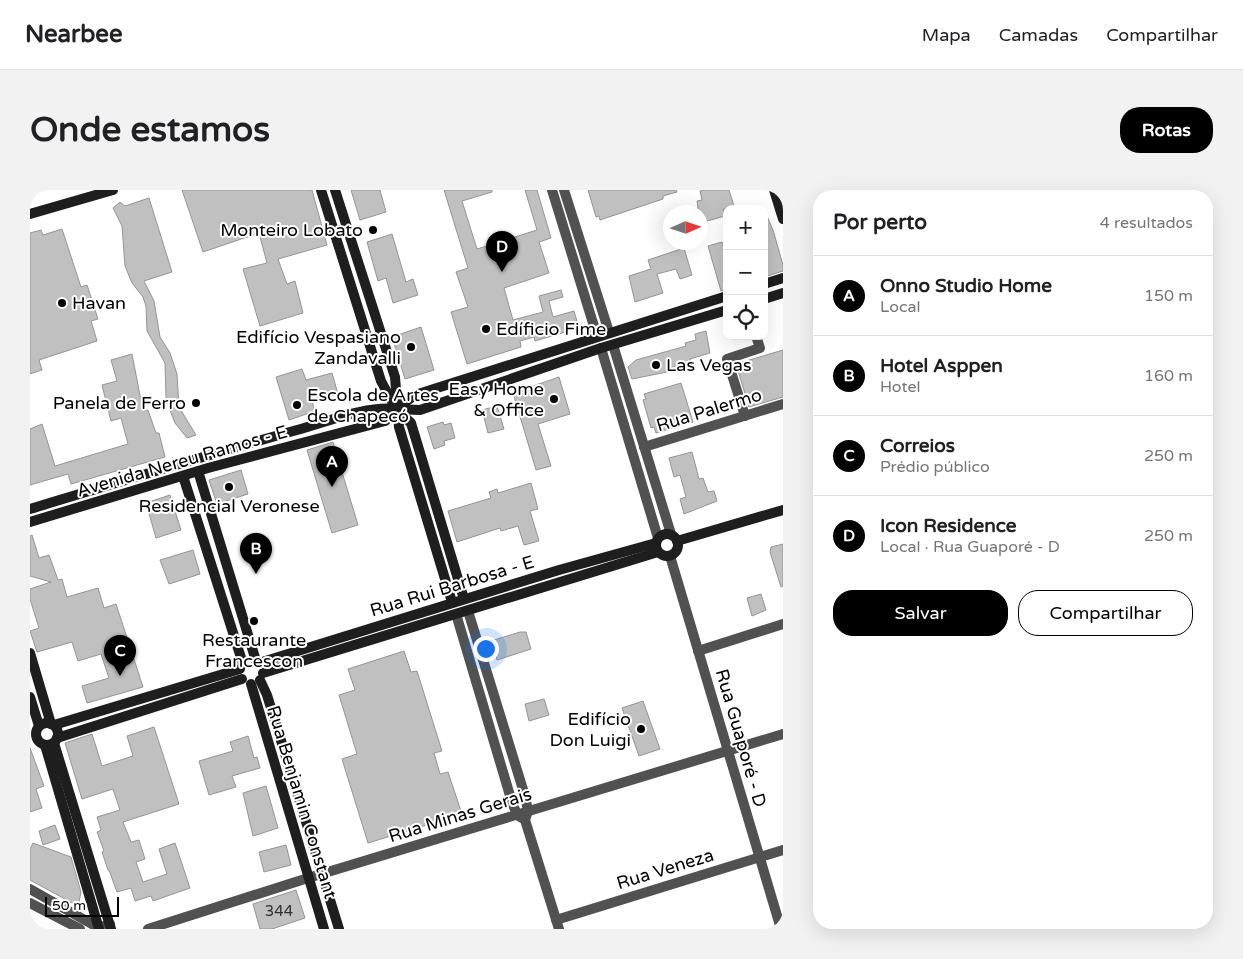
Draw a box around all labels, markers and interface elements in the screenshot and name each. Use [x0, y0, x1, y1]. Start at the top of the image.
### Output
text: Nearbee [25, 20, 123, 49]
text: Mapa [922, 24, 971, 46]
text: Camadas [999, 24, 1078, 46]
text: Compartilhar [1106, 24, 1218, 46]
button: Rotas [1120, 107, 1213, 153]
text: Onde estamos [30, 109, 270, 151]
north arrow [663, 205, 708, 250]
map controls [723, 205, 768, 340]
button: + [723, 205, 768, 250]
text: Por perto [833, 210, 927, 235]
text: 4 resultados [1100, 213, 1193, 233]
place label: Monteiro Lobato [220, 219, 363, 241]
marker: Monteiro Lobato [367, 224, 379, 236]
pin: D [486, 231, 518, 272]
button: − [723, 250, 768, 295]
text: Onno Studio Home [880, 275, 1052, 297]
text: A [843, 286, 855, 306]
text: 150 m [1144, 286, 1193, 306]
place label: Havan [72, 292, 126, 314]
button: locate [723, 295, 768, 340]
marker: Havan [56, 297, 68, 309]
text: Local [880, 297, 920, 317]
place label: Edíficio Fime [496, 318, 606, 340]
marker: Edíficio Fime [480, 323, 492, 335]
place label: Edifício Vespasiano Zandavalli [236, 326, 401, 369]
marker: Edifício Vespasiano Zandavalli [405, 341, 417, 353]
place label: Las Vegas [666, 354, 752, 376]
text: Hotel Asppen [880, 355, 1003, 377]
marker: Las Vegas [650, 359, 662, 371]
text: B [843, 366, 855, 386]
text: 160 m [1144, 366, 1193, 386]
text: Hotel [880, 377, 921, 397]
place label: Easy Home & Office [449, 378, 544, 421]
street label: Rua Palermo [653, 383, 765, 437]
place label: Escola de Artes de Chapecó [307, 384, 439, 427]
place label: Panela de Ferro [53, 392, 186, 414]
marker: Easy Home & Office [548, 393, 560, 405]
marker: Panela de Ferro [190, 397, 202, 409]
marker: Escola de Artes de Chapecó [291, 399, 303, 411]
street label: Avenida Nereu Ramos - E [74, 420, 290, 502]
text: Correios [880, 435, 955, 457]
pin: A [316, 446, 348, 487]
text: C [843, 446, 855, 466]
text: 250 m [1144, 446, 1193, 466]
text: Prédio público [880, 457, 990, 477]
marker: Residencial Veronese [223, 481, 235, 493]
place label: Residencial Veronese [138, 495, 320, 517]
text: Icon Residence [880, 515, 1017, 537]
text: D [843, 526, 855, 546]
text: 250 m [1144, 526, 1193, 546]
pin: B [240, 533, 272, 574]
text: Local · Rua Guaporé - D [880, 537, 1060, 557]
street label: Rua Rui Barbosa - E [367, 551, 537, 621]
button: Salvar [833, 590, 1008, 636]
button: Compartilhar [1018, 590, 1193, 636]
marker: Restaurante Francescon [248, 615, 260, 627]
place label: Restaurante Francescon [202, 629, 306, 672]
pin: C [104, 635, 136, 676]
your location [473, 636, 499, 662]
street label: Rua Guaporé - D [711, 666, 771, 810]
street label: Rua Benjamin Constant [262, 703, 342, 901]
place label: Edifício Don Luigi [550, 708, 631, 751]
marker: Edifício Don Luigi [635, 723, 647, 735]
street label: Rua Minas Gerais [386, 783, 534, 847]
street label: Rua Veneza [614, 844, 716, 894]
scale bar [45, 894, 119, 917]
text: 50 m [52, 897, 86, 914]
house number: 344 [265, 902, 293, 920]

